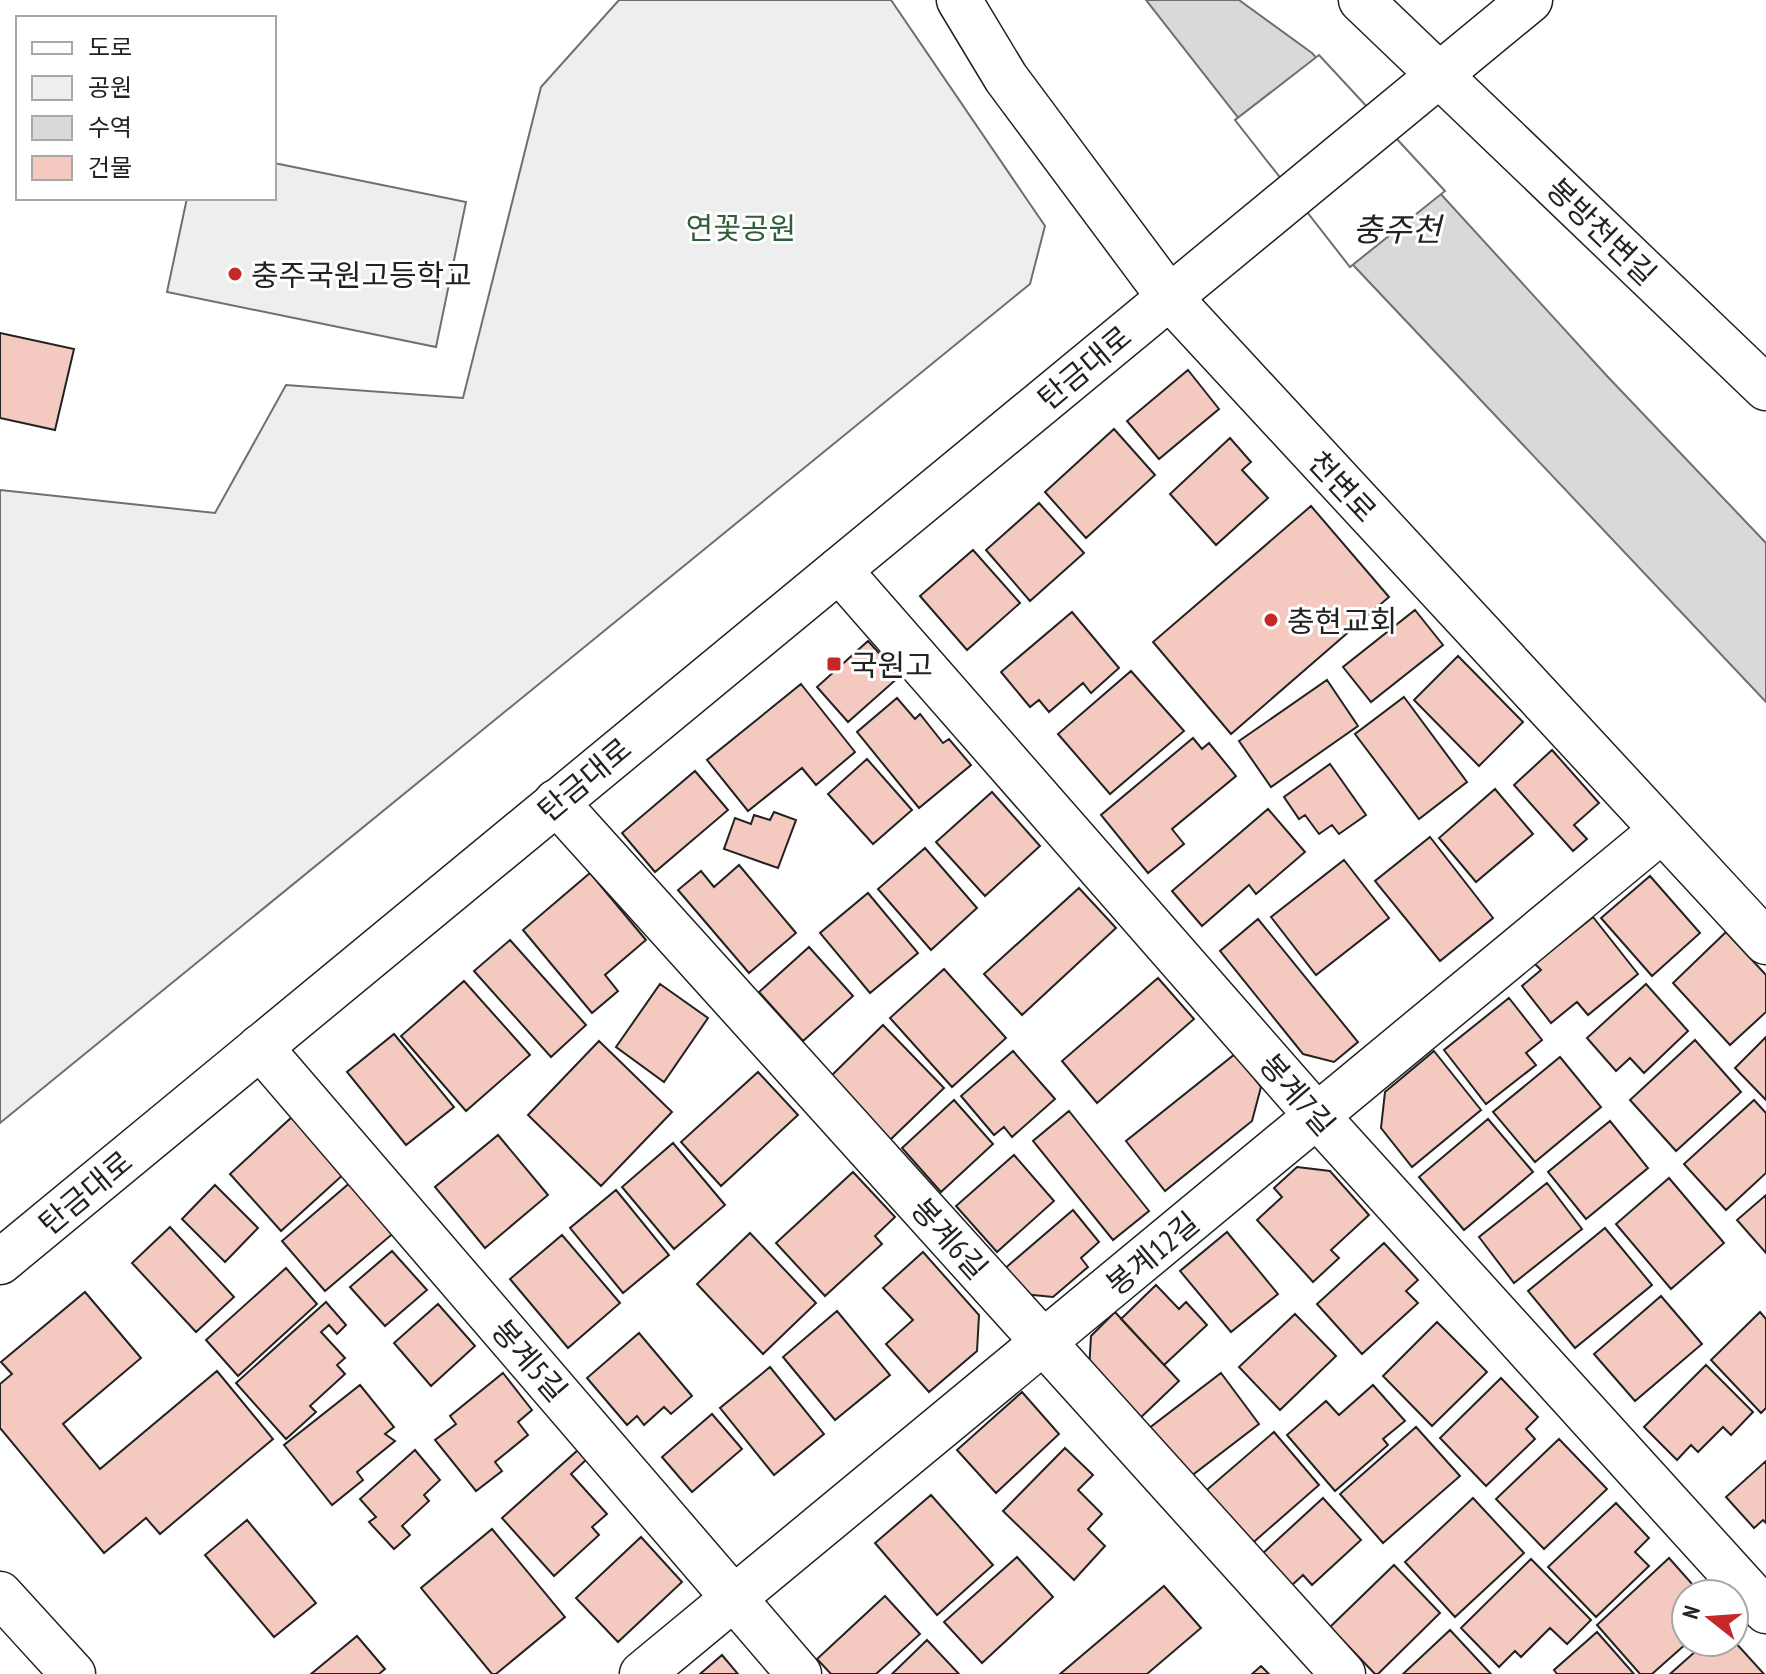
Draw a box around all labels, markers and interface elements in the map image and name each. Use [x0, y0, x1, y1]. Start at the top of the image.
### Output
legend [16, 16, 276, 200]
text: 도로 [88, 32, 132, 63]
text: 공원 [88, 72, 132, 103]
text: 수역 [88, 112, 132, 143]
text: 건물 [88, 152, 132, 183]
street label: 봉방천변길 [1539, 169, 1665, 293]
park label: 연꽃공원 [686, 208, 796, 247]
water label: 충주천 [1353, 208, 1445, 250]
place label: 충주국원고등학교 [251, 255, 472, 294]
marker: 충주국원고등학교 [226, 265, 244, 283]
street label: 탄금대로 [1029, 317, 1139, 417]
street label: 천변로 [1300, 442, 1386, 530]
place label: 충현교회 [1287, 601, 1397, 640]
marker: 충현교회 [1262, 611, 1280, 629]
place label: 국원고 [850, 645, 933, 684]
marker: 국원고 [825, 655, 843, 673]
street label: 탄금대로 [529, 729, 639, 829]
street label: 봉계7길 [1252, 1045, 1344, 1143]
street label: 탄금대로 [30, 1142, 140, 1242]
street label: 봉계6길 [903, 1189, 997, 1287]
street label: 봉계12길 [1097, 1203, 1207, 1303]
street label: 봉계5길 [484, 1311, 576, 1409]
north arrow [1670, 1578, 1750, 1658]
text: N [1676, 1602, 1706, 1622]

